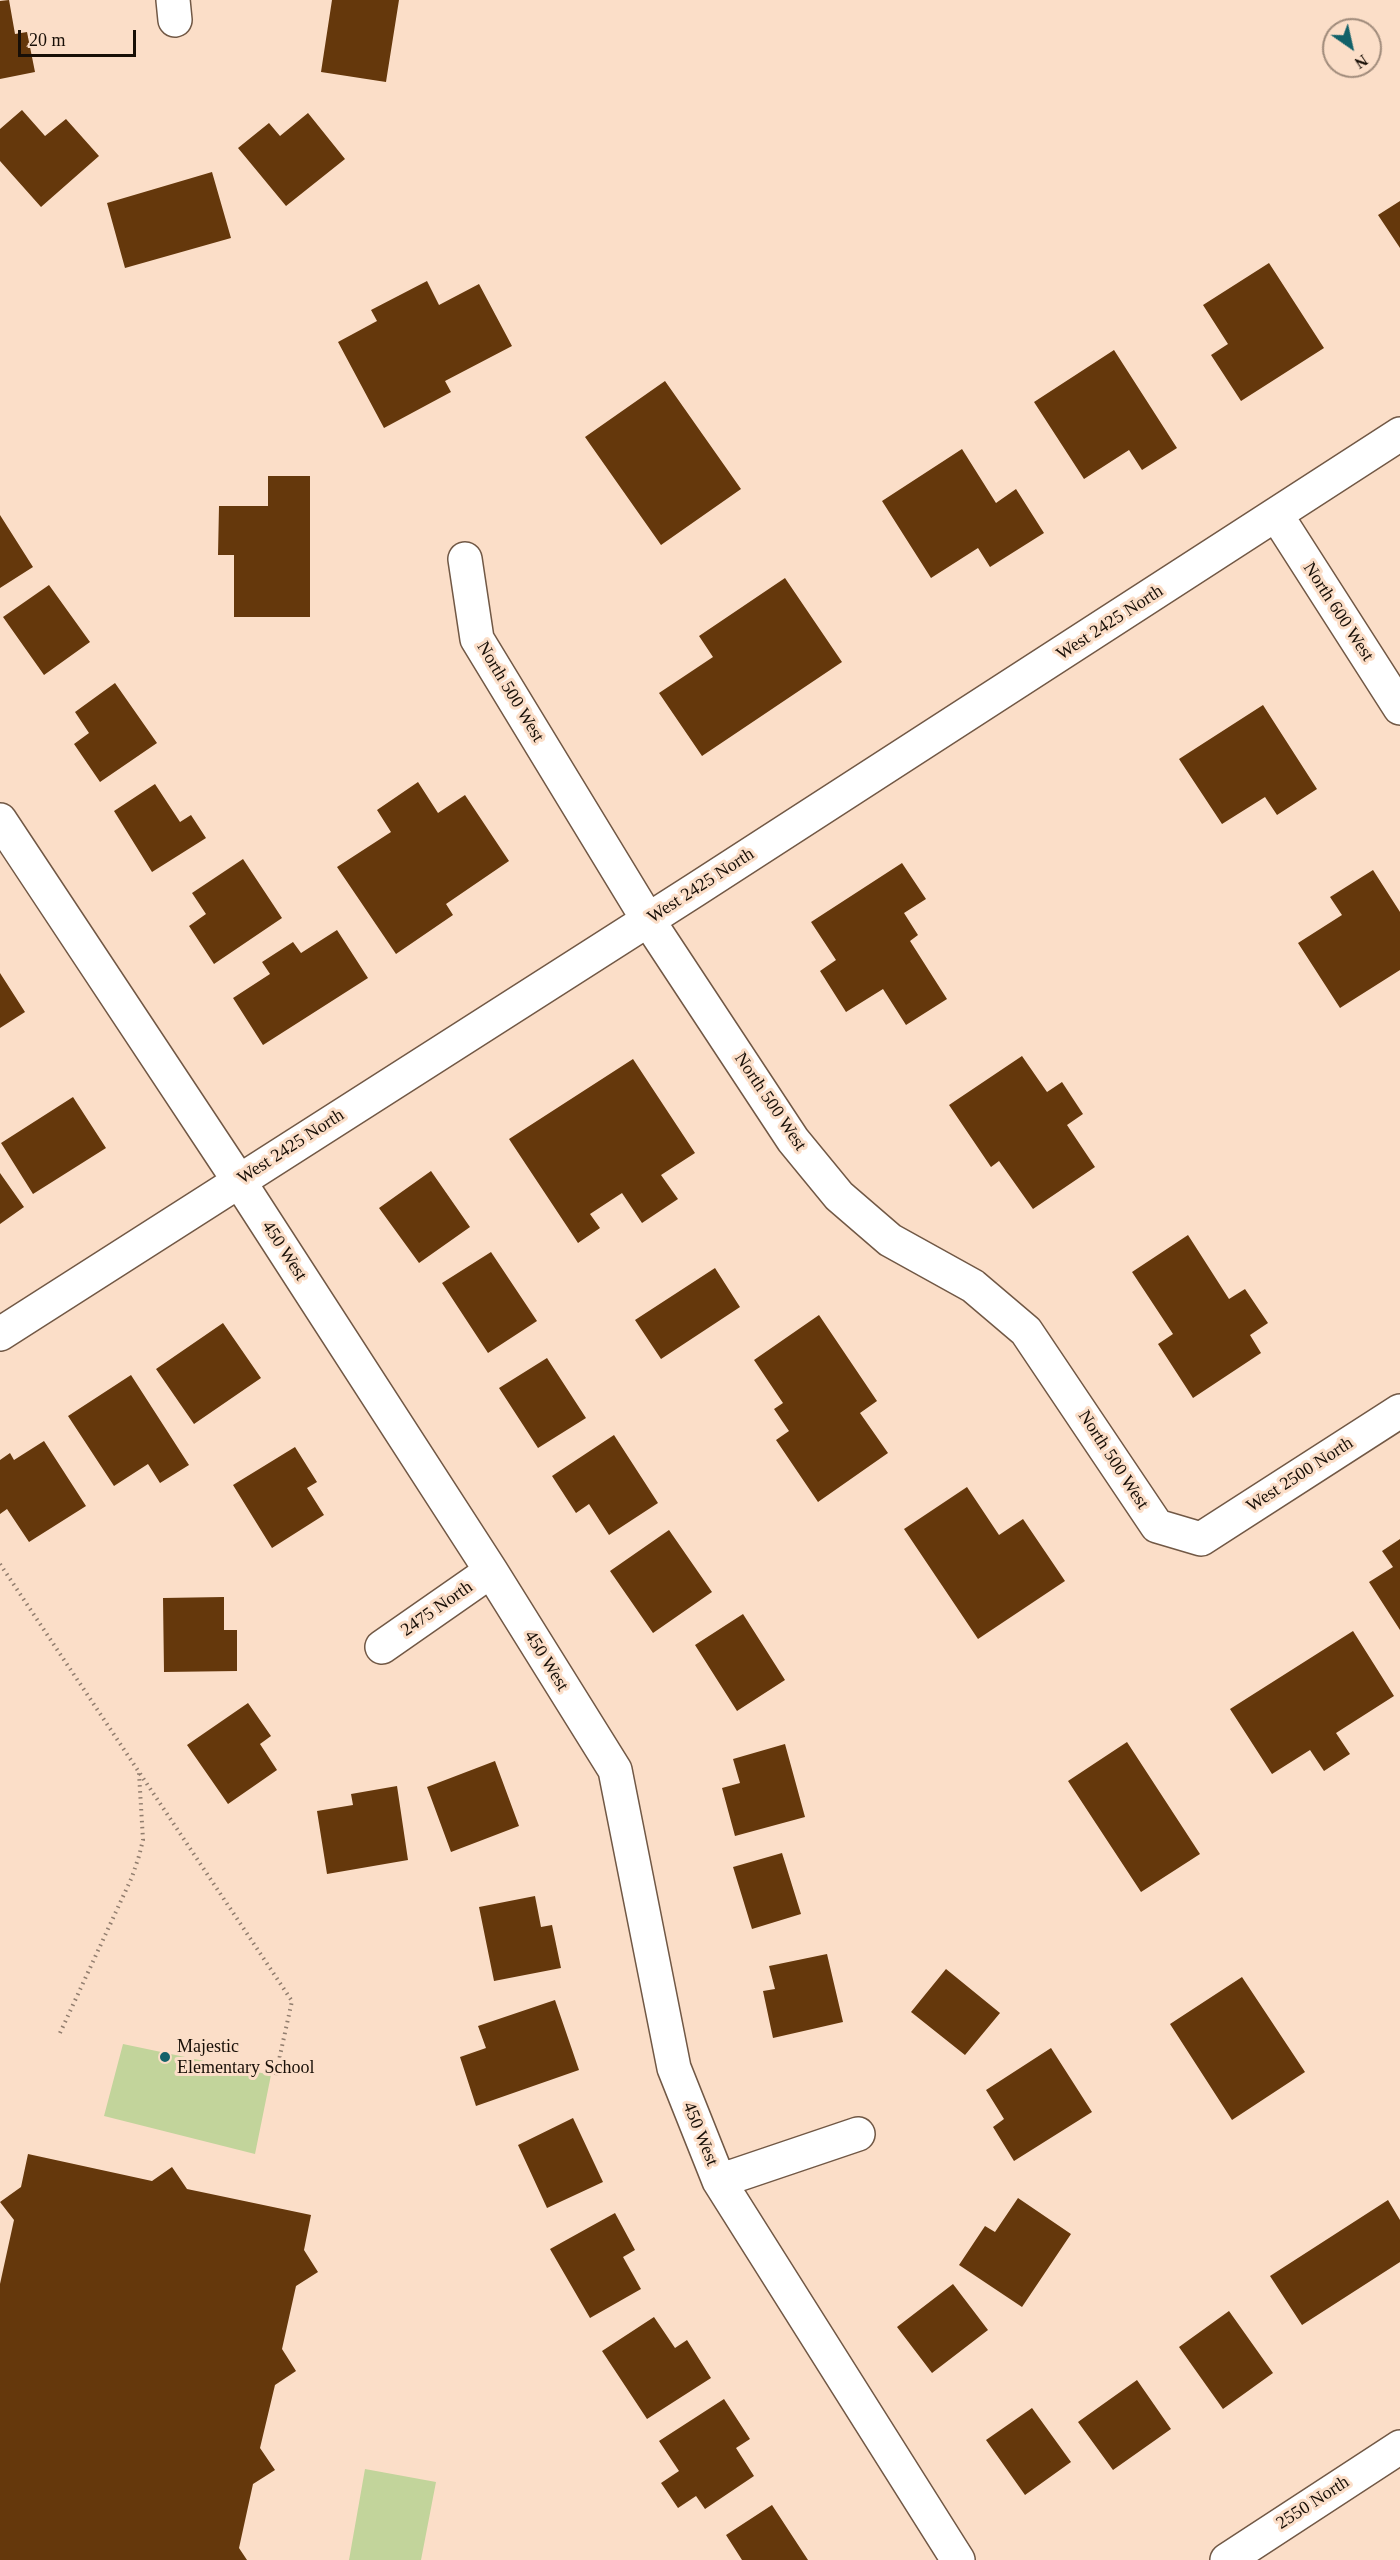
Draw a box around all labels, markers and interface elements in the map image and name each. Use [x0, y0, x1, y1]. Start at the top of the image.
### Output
scale bar [21, 18, 140, 56]
north arrow [1322, 18, 1382, 78]
text: 20 m [29, 30, 66, 50]
text: N [1352, 51, 1371, 72]
street label: North 600 West [1298, 559, 1378, 665]
street label: West 2425 North [1053, 581, 1167, 665]
street label: North 500 West [472, 638, 548, 746]
street label: West 2425 North [644, 844, 758, 928]
street label: North 500 West [729, 1049, 811, 1155]
street label: West 2425 North [234, 1105, 348, 1189]
street label: 450 West [257, 1217, 311, 1285]
street label: North 500 West [1073, 1407, 1153, 1513]
street label: West 2500 North [1243, 1433, 1357, 1517]
street label: 2475 North [397, 1576, 477, 1642]
street label: 450 West [519, 1627, 573, 1695]
place label: Majestic Elementary School [177, 2036, 314, 2078]
marker: Majestic Elementary School [158, 2050, 172, 2064]
street label: 450 West [677, 2099, 723, 2169]
street label: 2550 North [1273, 2471, 1353, 2535]

